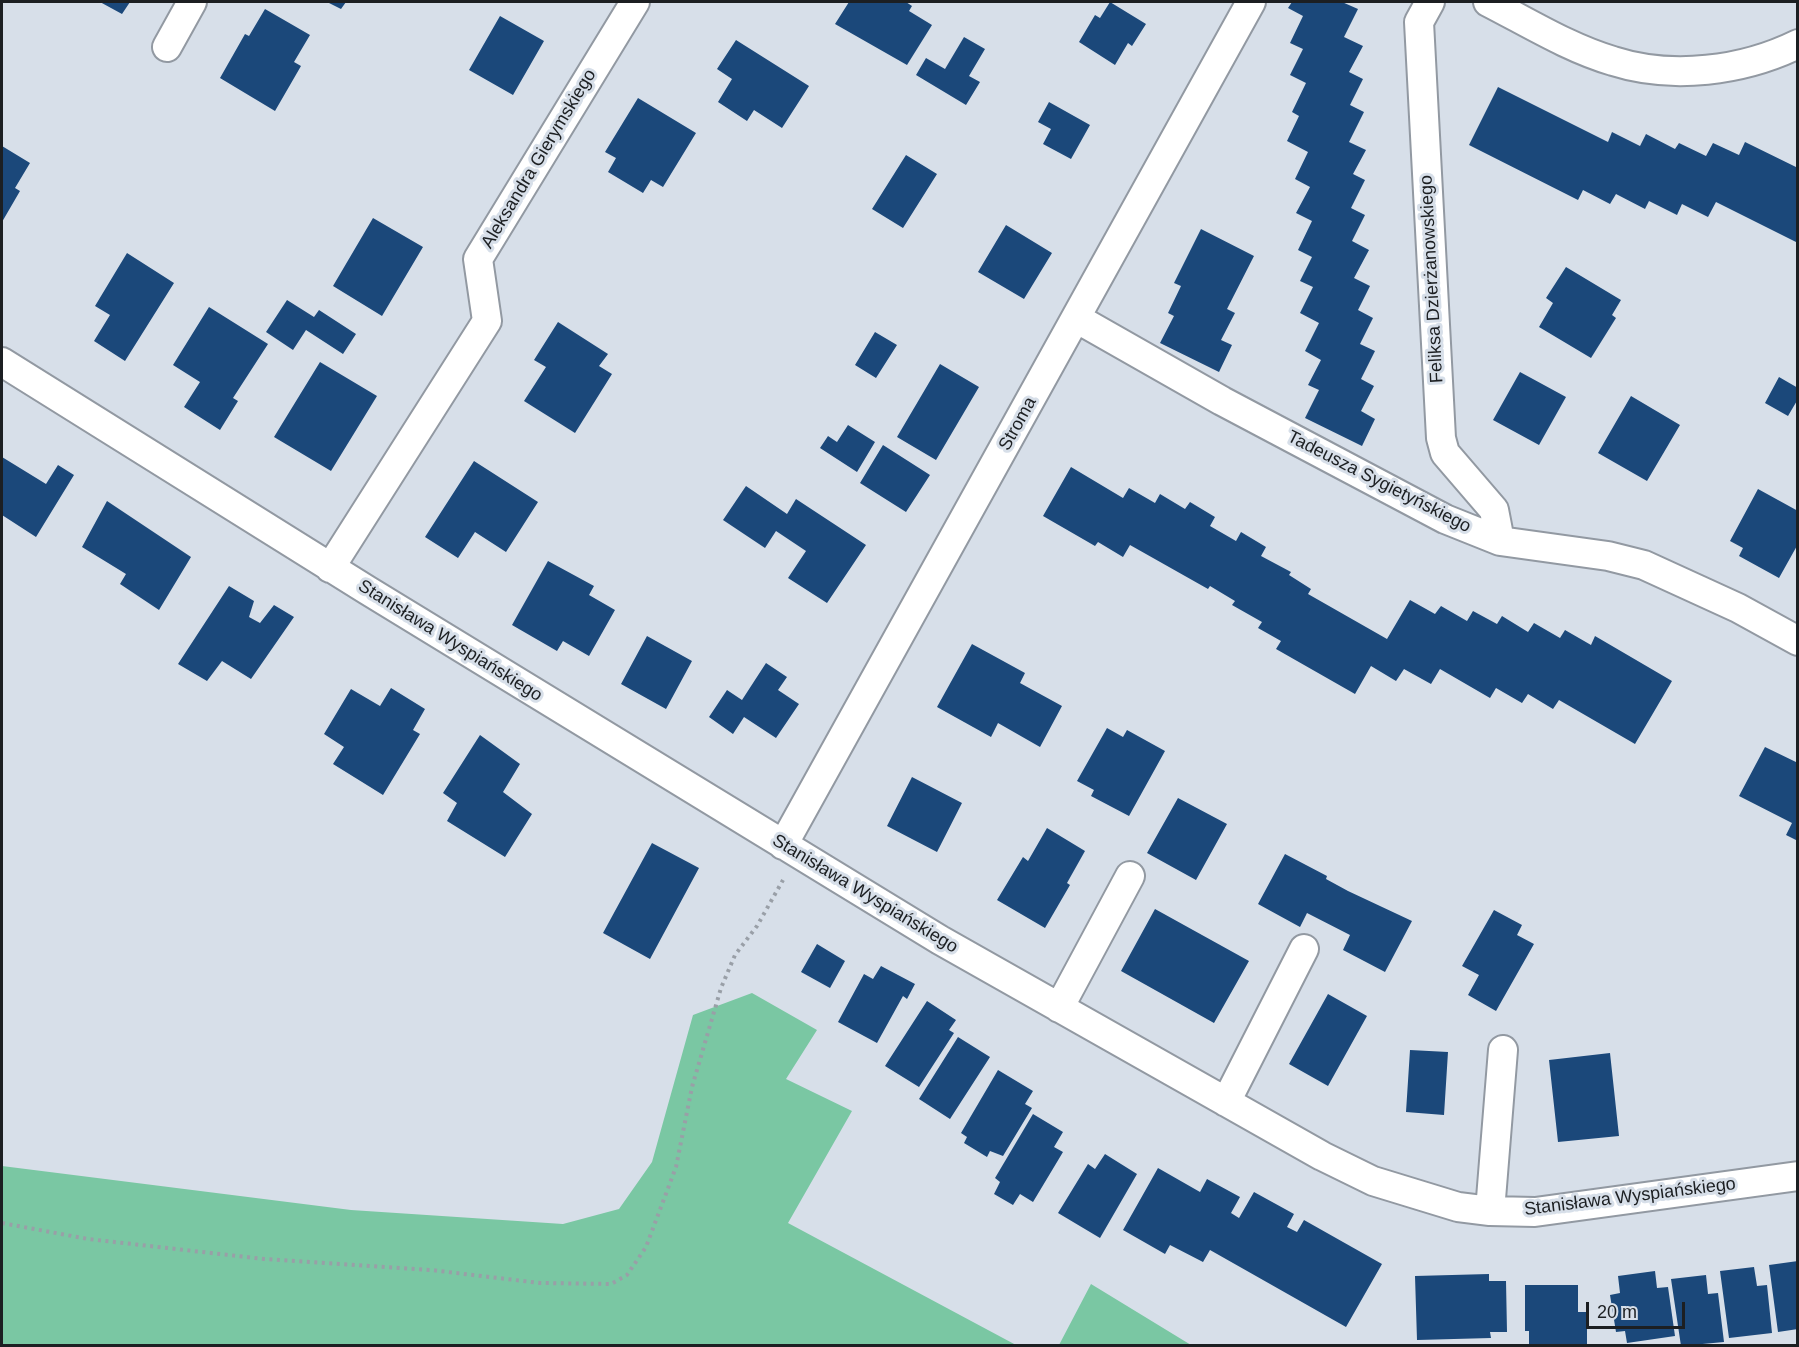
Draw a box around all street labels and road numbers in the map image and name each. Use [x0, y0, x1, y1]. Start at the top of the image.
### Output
street label: Aleksandra Gierymskiego [477, 66, 601, 252]
street label: Feliksa Dzierżanowskiego [1416, 175, 1448, 383]
street label: Stroma [994, 393, 1042, 455]
street label: Tadeusza Sygietyńskiego [1284, 426, 1474, 538]
street label: Stanisława Wyspiańskiego [354, 575, 546, 707]
street label: Stanisława Wyspiańskiego [768, 830, 962, 958]
street label: Stanisława Wyspiańskiego [1523, 1173, 1737, 1221]

